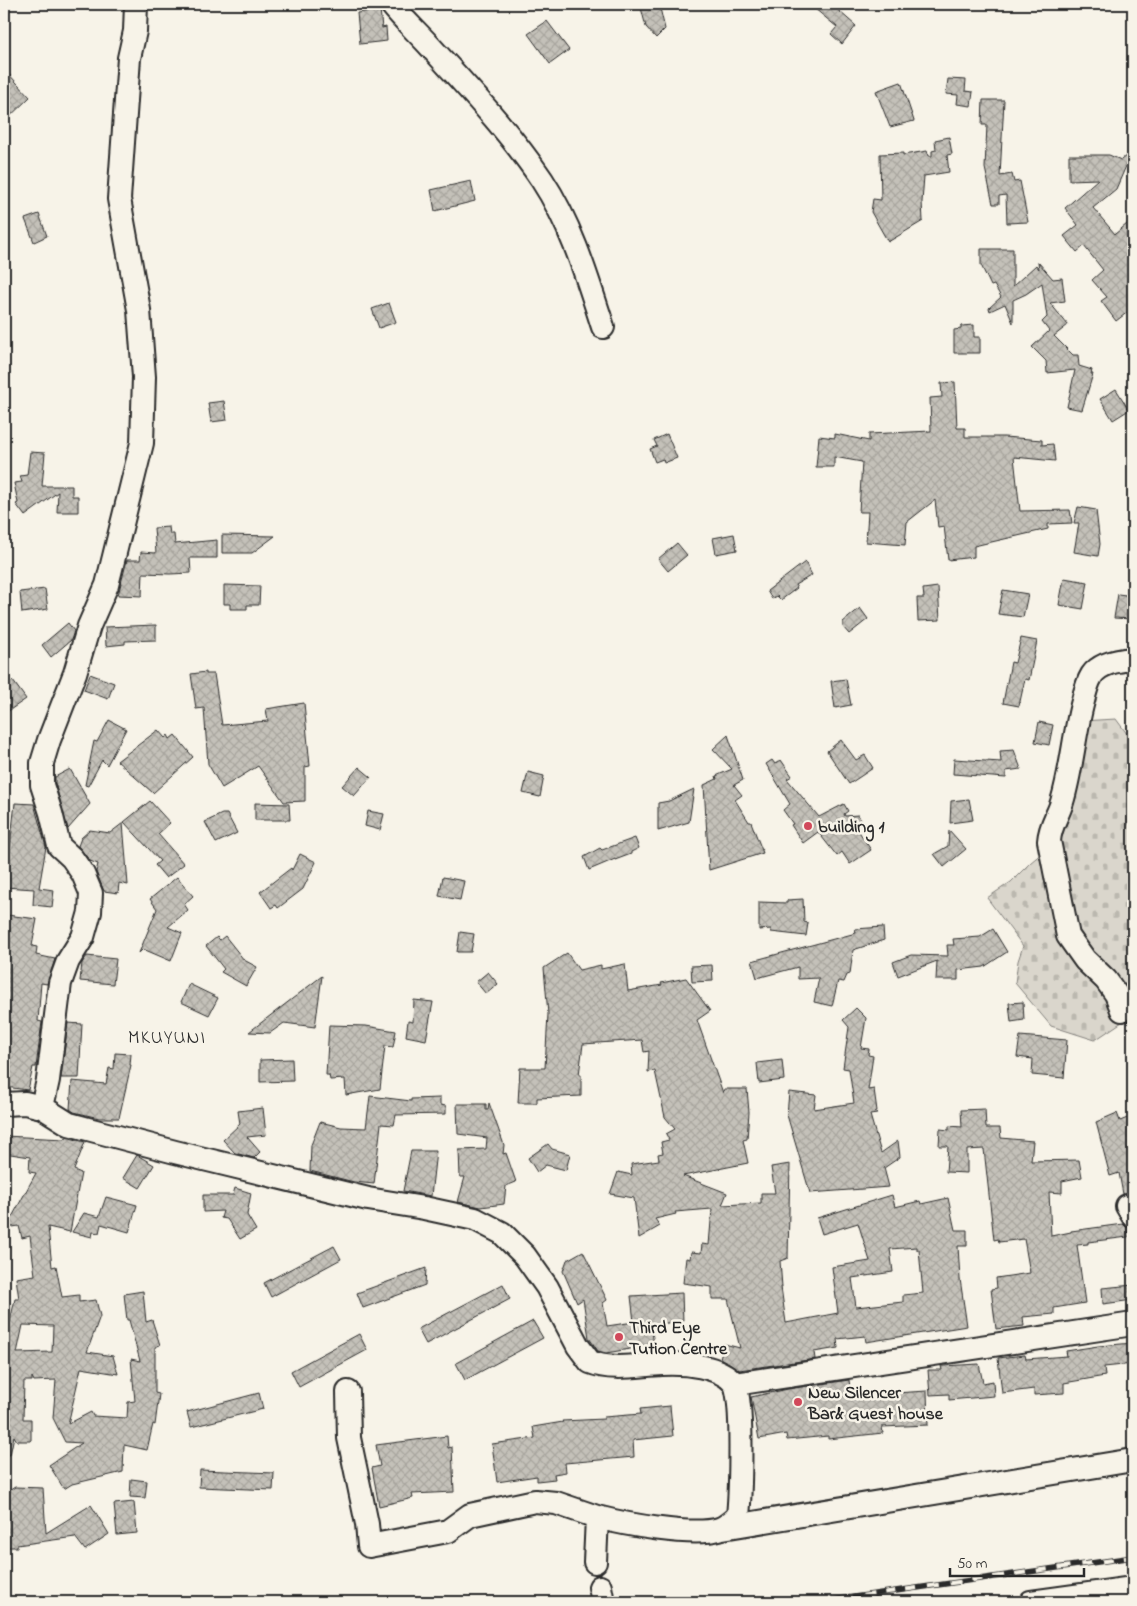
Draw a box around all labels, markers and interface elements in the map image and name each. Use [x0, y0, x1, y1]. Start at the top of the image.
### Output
place label: building 1 [818, 815, 885, 842]
marker: building 1 [802, 820, 814, 832]
district label: MKUYUNI [128, 1025, 206, 1052]
place label: Third Eye Tution Centre [629, 1316, 728, 1363]
marker: Third Eye Tution Centre [613, 1331, 625, 1343]
place label: New Silencer Bar& Guest house [807, 1381, 944, 1428]
marker: New Silencer Bar& Guest house [792, 1396, 804, 1408]
scale bar [950, 1546, 1083, 1578]
text: 50 m [957, 1553, 988, 1575]

